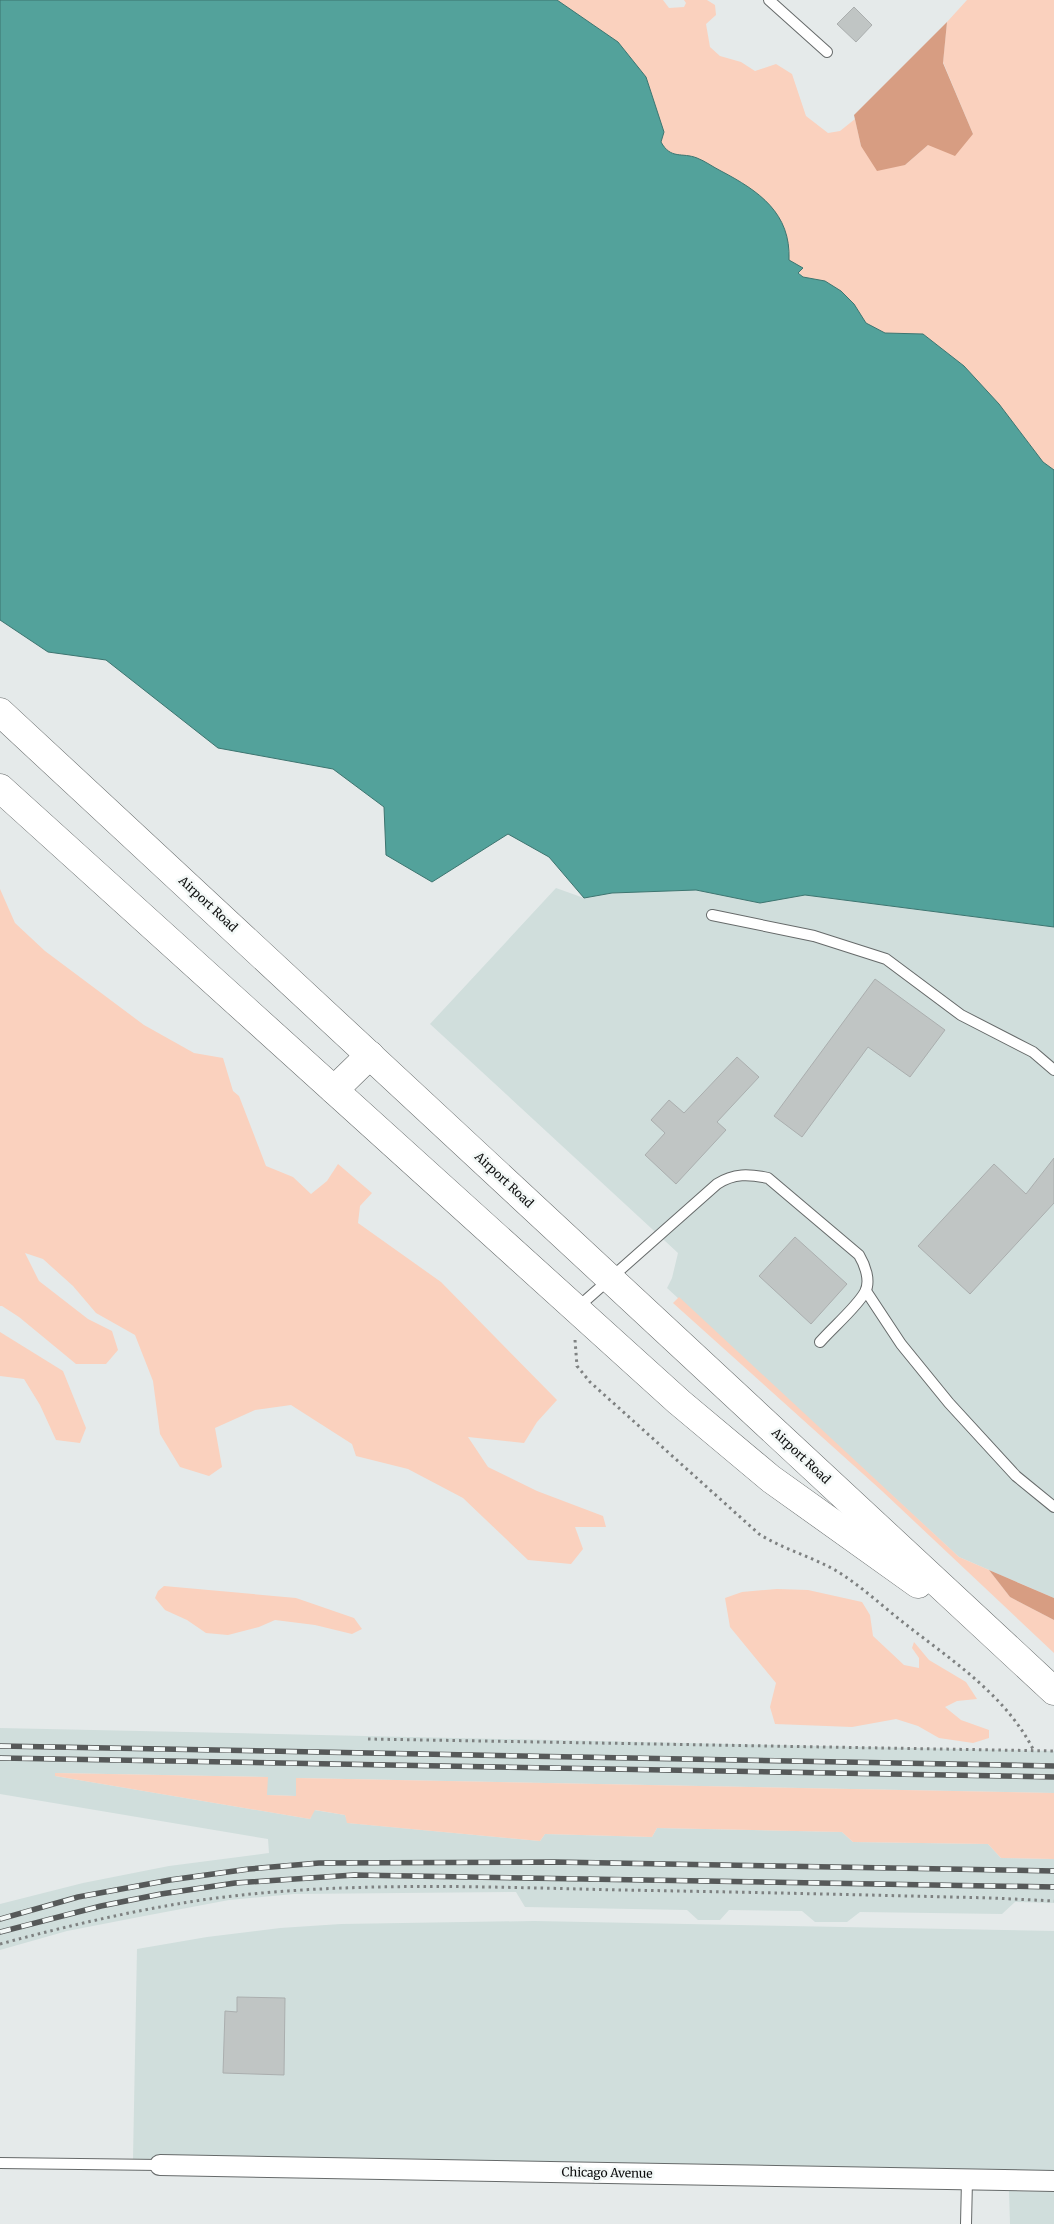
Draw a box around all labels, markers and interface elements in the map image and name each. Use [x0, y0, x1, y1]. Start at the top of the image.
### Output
street label: Airport Road [175, 872, 241, 935]
street label: Airport Road [471, 1148, 537, 1211]
street label: Airport Road [768, 1424, 834, 1487]
street label: Chicago Avenue [561, 2164, 653, 2181]

